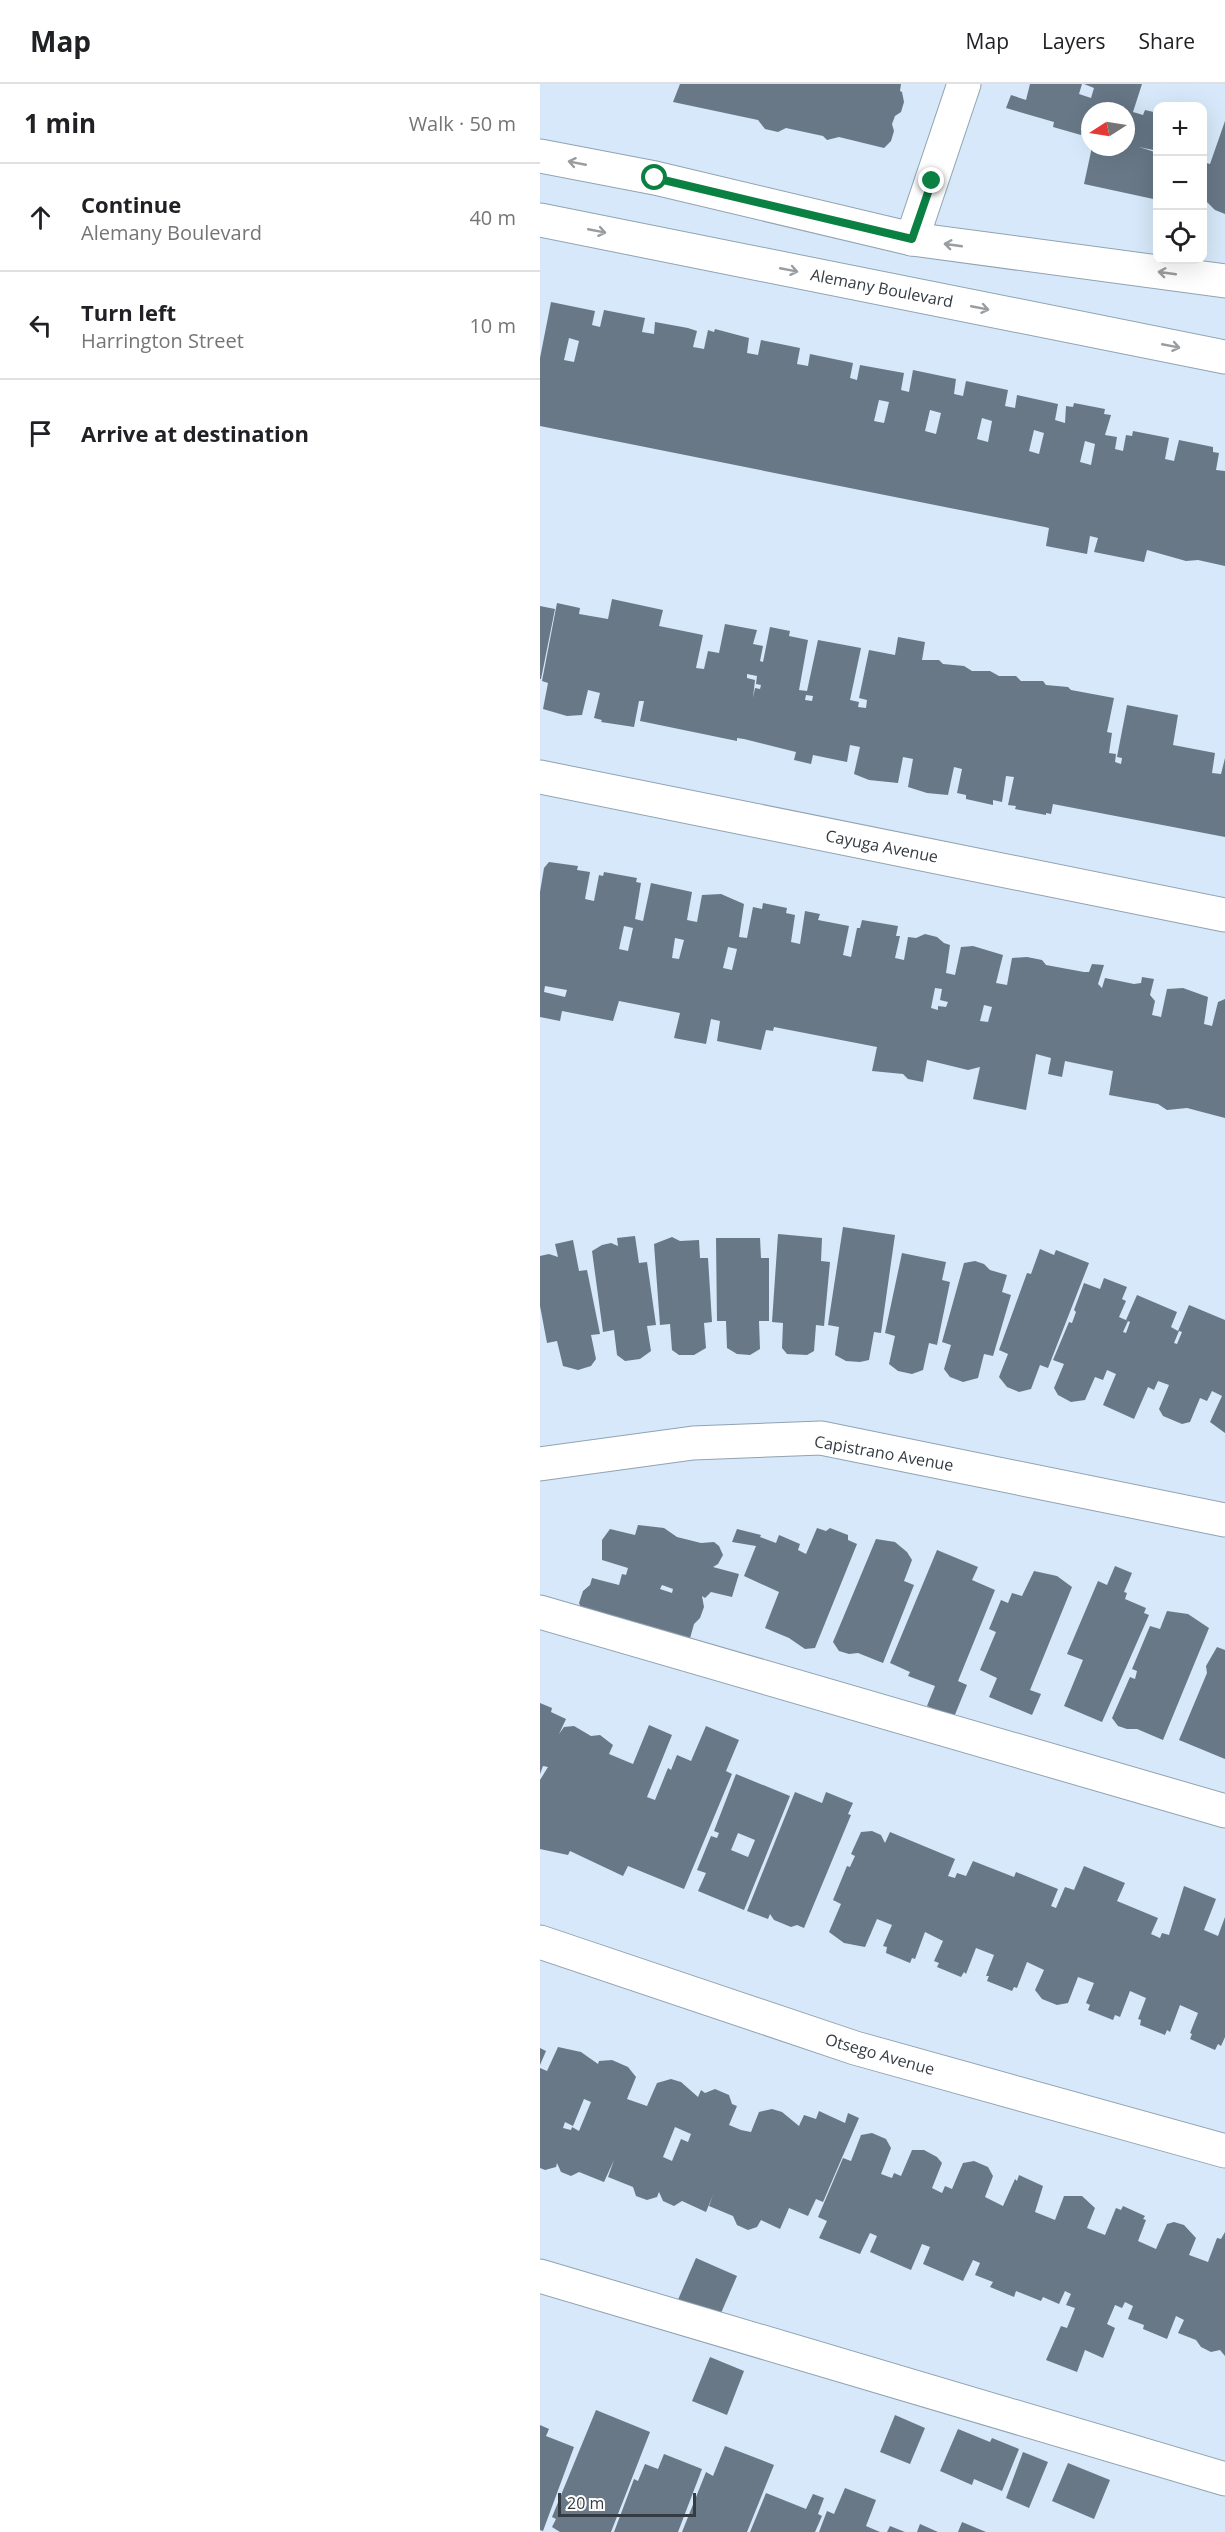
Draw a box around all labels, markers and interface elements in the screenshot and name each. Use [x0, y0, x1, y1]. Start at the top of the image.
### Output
text: Map [30, 22, 91, 60]
text: Map [966, 27, 1009, 55]
text: Layers [1042, 27, 1106, 55]
text: Share [1139, 27, 1195, 55]
north arrow [1081, 102, 1135, 156]
map controls [1153, 102, 1207, 264]
button: + [1153, 102, 1207, 156]
text: 1 min [24, 105, 96, 141]
text: Walk · 50 m [409, 110, 516, 137]
button: − [1153, 156, 1207, 210]
one-way arrow [568, 157, 587, 168]
route start [641, 164, 667, 190]
route end [918, 167, 944, 193]
text: Continue [81, 189, 181, 219]
icon: ahead [24, 201, 57, 234]
text: 40 m [469, 204, 516, 231]
button: locate [1153, 210, 1207, 264]
text: Alemany Boulevard [81, 219, 262, 246]
one-way arrow [587, 226, 607, 237]
one-way arrow [944, 239, 963, 250]
street label: Alemany Boulevard [809, 263, 955, 313]
one-way arrow [778, 265, 798, 276]
one-way arrow [1158, 268, 1177, 279]
text: Turn left [81, 297, 176, 327]
one-way arrow [969, 303, 989, 314]
icon: left [24, 309, 57, 342]
text: 10 m [469, 312, 516, 339]
text: Harrington Street [81, 327, 244, 354]
one-way arrow [1161, 341, 1180, 352]
icon: arrive [24, 417, 57, 450]
text: Arrive at destination [81, 418, 309, 448]
street label: Cayuga Avenue [824, 824, 940, 868]
street label: Capistrano Avenue [813, 1430, 955, 1476]
street label: Otsego Avenue [823, 2028, 937, 2080]
scale bar [558, 2490, 696, 2518]
text: 20 m [567, 2492, 604, 2514]

